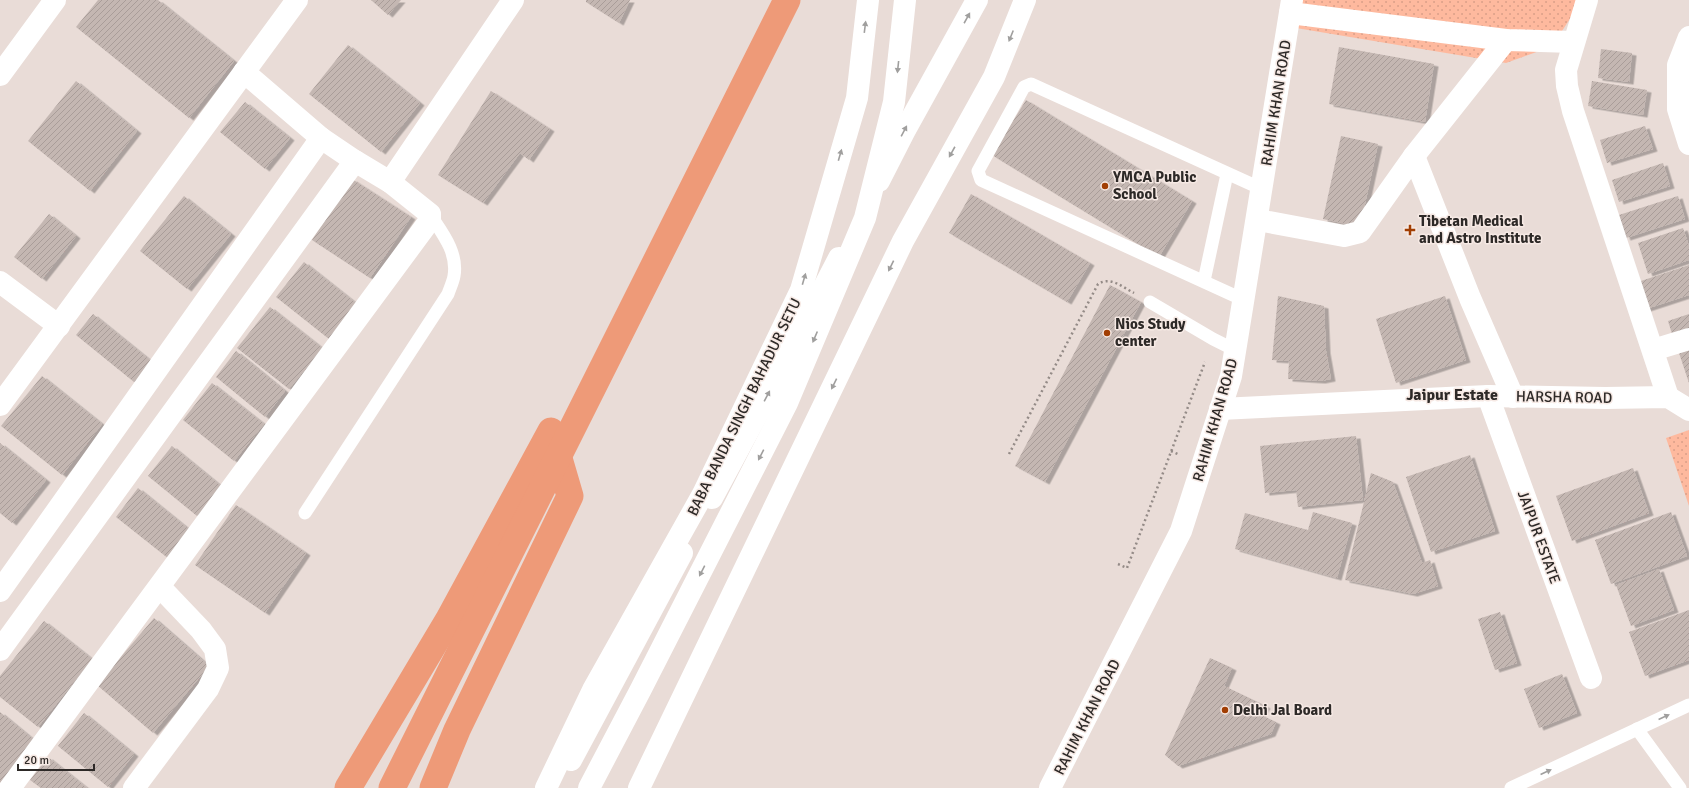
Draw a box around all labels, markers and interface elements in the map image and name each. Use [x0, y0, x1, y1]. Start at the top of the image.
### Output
one-way arrow [964, 12, 971, 24]
one-way arrow [862, 21, 868, 33]
one-way arrow [1007, 31, 1013, 43]
street label: RAHIM KHAN ROAD [1257, 39, 1295, 167]
one-way arrow [894, 61, 901, 73]
one-way arrow [901, 126, 908, 137]
one-way arrow [949, 146, 955, 158]
one-way arrow [838, 148, 844, 161]
place label: YMCA Public School [1112, 168, 1196, 203]
marker: YMCA Public School [1100, 181, 1110, 191]
place label: Tibetan Medical and Astro Institute [1419, 212, 1541, 247]
marker: Tibetan Medical and Astro Institute [1404, 224, 1416, 236]
one-way arrow [888, 261, 894, 272]
one-way arrow [802, 273, 808, 286]
street label: BABA BANDA SINGH BAHADUR SETU [683, 295, 805, 519]
place label: Nios Study center [1115, 315, 1186, 350]
marker: Nios Study center [1102, 328, 1112, 338]
one-way arrow [812, 331, 818, 342]
street label: RAHIM KHAN ROAD [1189, 356, 1241, 484]
one-way arrow [831, 378, 837, 389]
district label: Jaipur Estate [1406, 385, 1498, 405]
street label: HARSHA ROAD [1516, 387, 1612, 407]
one-way arrow [764, 390, 770, 402]
one-way arrow [757, 449, 764, 461]
street label: JAIPUR ESTATE [1514, 488, 1564, 586]
one-way arrow [698, 565, 705, 576]
street label: RAHIM KHAN ROAD [1050, 656, 1124, 778]
place label: Delhi Jal Board [1233, 701, 1332, 719]
marker: Delhi Jal Board [1220, 705, 1230, 715]
one-way arrow [1658, 714, 1669, 720]
scale bar [18, 746, 94, 772]
text: 20 m [24, 753, 49, 768]
one-way arrow [1540, 768, 1552, 775]

